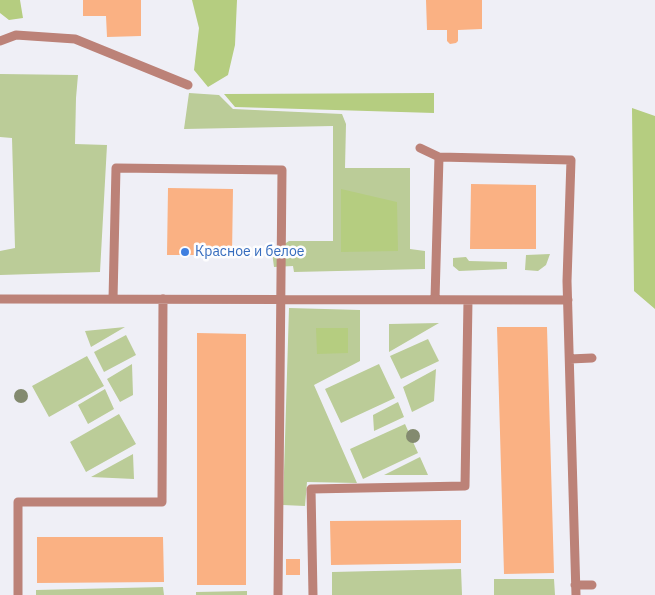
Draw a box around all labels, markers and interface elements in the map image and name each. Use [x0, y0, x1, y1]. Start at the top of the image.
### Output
place label: Красное и белое [195, 244, 305, 260]
marker: Красное и белое [179, 246, 191, 258]

